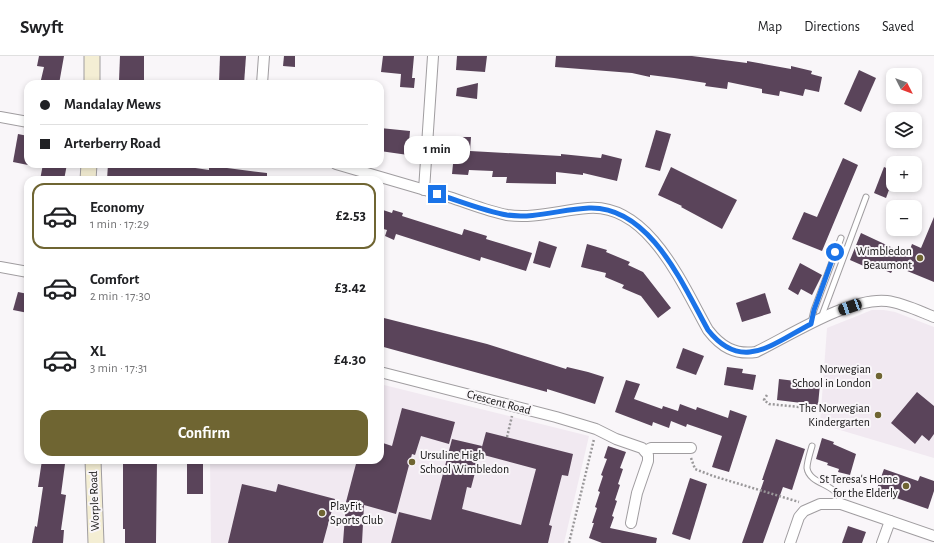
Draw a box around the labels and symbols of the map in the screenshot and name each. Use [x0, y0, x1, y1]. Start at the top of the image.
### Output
north arrow [886, 68, 922, 104]
callout: 1 min [404, 136, 470, 164]
route end [428, 185, 446, 203]
route start [826, 243, 844, 261]
place label: Wimbledon Beaumont [856, 245, 912, 271]
marker: Wimbledon Beaumont [915, 253, 925, 263]
car [837, 297, 863, 317]
place label: Norwegian School in London [792, 363, 871, 389]
marker: Norwegian School in London [874, 371, 884, 381]
street label: Crescent Road [466, 388, 532, 416]
place label: The Norwegian Kindergarten [799, 402, 870, 428]
marker: The Norwegian Kindergarten [873, 410, 883, 420]
place label: Ursuline High School Wimbledon [420, 449, 509, 475]
marker: Ursuline High School Wimbledon [407, 457, 417, 467]
street label: Worple Road [87, 471, 101, 531]
place label: St Teresa's Home for the Elderly [820, 473, 898, 500]
marker: St Teresa's Home for the Elderly [901, 481, 911, 491]
place label: PlayFit Sports Club [330, 500, 383, 526]
marker: PlayFit Sports Club [317, 508, 327, 518]

